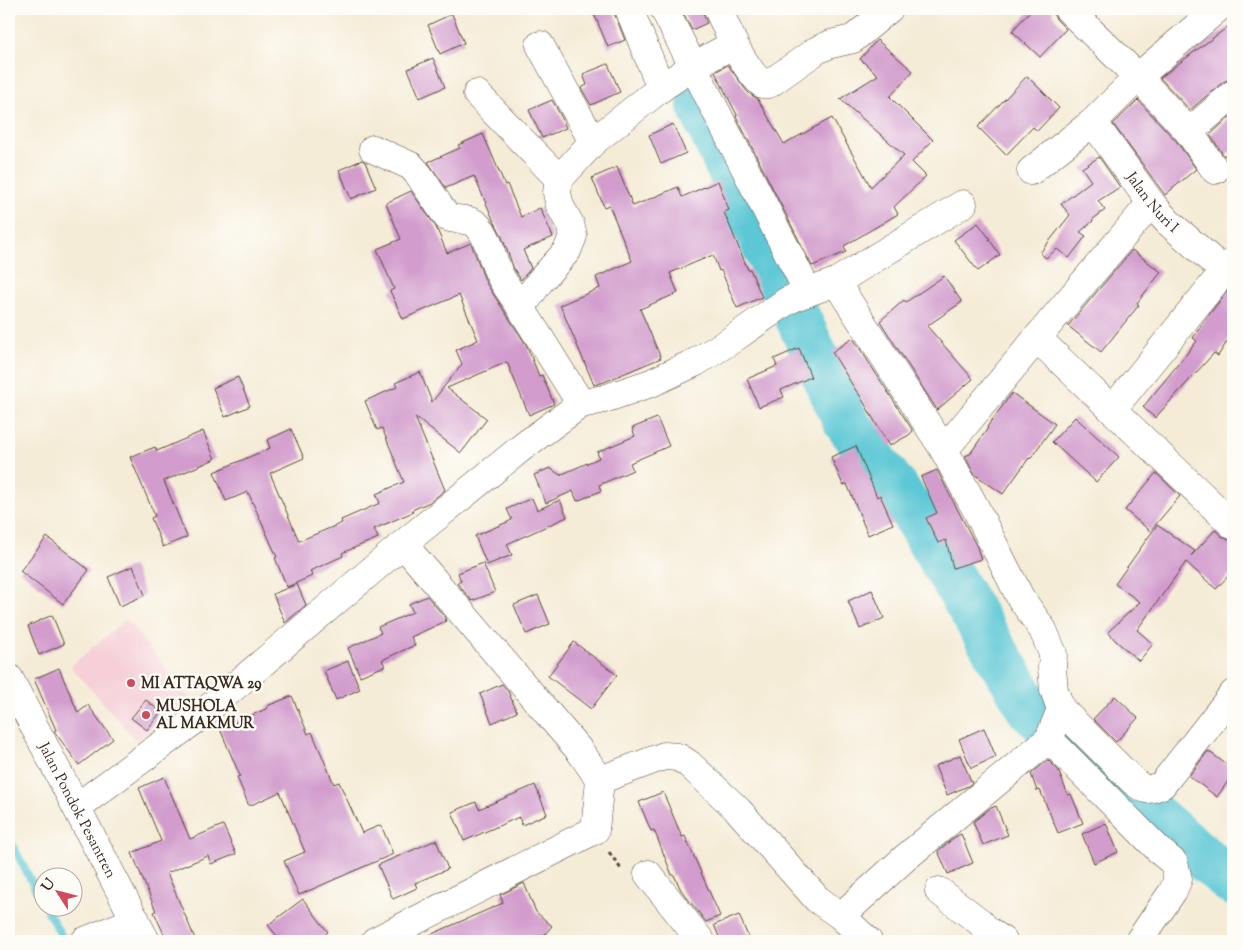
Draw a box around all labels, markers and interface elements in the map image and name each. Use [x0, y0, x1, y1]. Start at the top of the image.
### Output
street label: Jalan Nuri I [1120, 168, 1183, 239]
place label: MI ATTAQWA 29 [141, 674, 261, 695]
marker: MI ATTAQWA 29 [125, 677, 137, 689]
place label: MUSHOLA AL MAKMUR [156, 697, 254, 735]
marker: MUSHOLA AL MAKMUR [140, 709, 152, 721]
street label: Jalan Pondok Pesantren [32, 739, 121, 882]
north arrow [32, 868, 82, 918]
text: U [38, 875, 61, 896]

